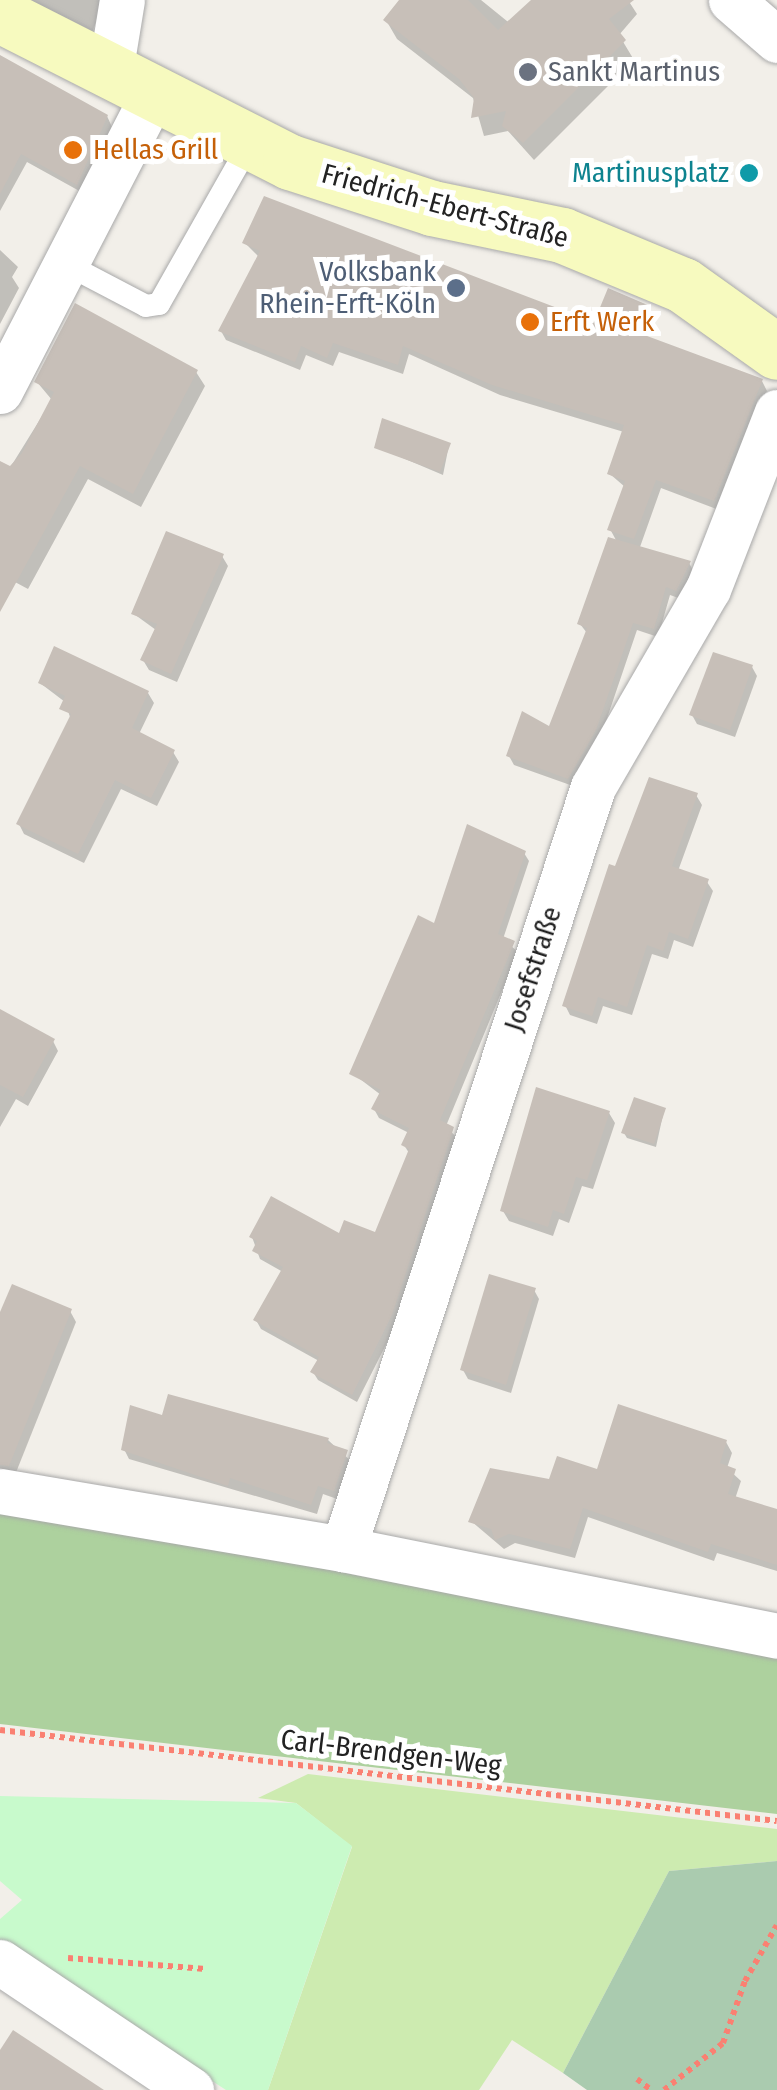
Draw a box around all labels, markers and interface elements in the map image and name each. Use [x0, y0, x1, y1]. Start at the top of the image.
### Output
place label: Sankt Martinus [548, 55, 720, 89]
marker: Sankt Martinus [517, 61, 539, 83]
place label: Hellas Grill [93, 133, 218, 167]
marker: Hellas Grill [62, 139, 84, 161]
place label: Martinusplatz [572, 156, 729, 190]
street label: Friedrich-Ebert-Straße [318, 157, 572, 255]
marker: Martinusplatz [738, 162, 760, 184]
place label: Volksbank Rhein-Erft-Köln [259, 255, 436, 321]
marker: Volksbank Rhein-Erft-Köln [445, 277, 467, 299]
place label: Erft Werk [550, 305, 654, 339]
marker: Erft Werk [519, 311, 541, 333]
street label: Josefstraße [497, 902, 569, 1036]
street label: Carl-Brendgen-Weg [279, 1723, 503, 1783]

